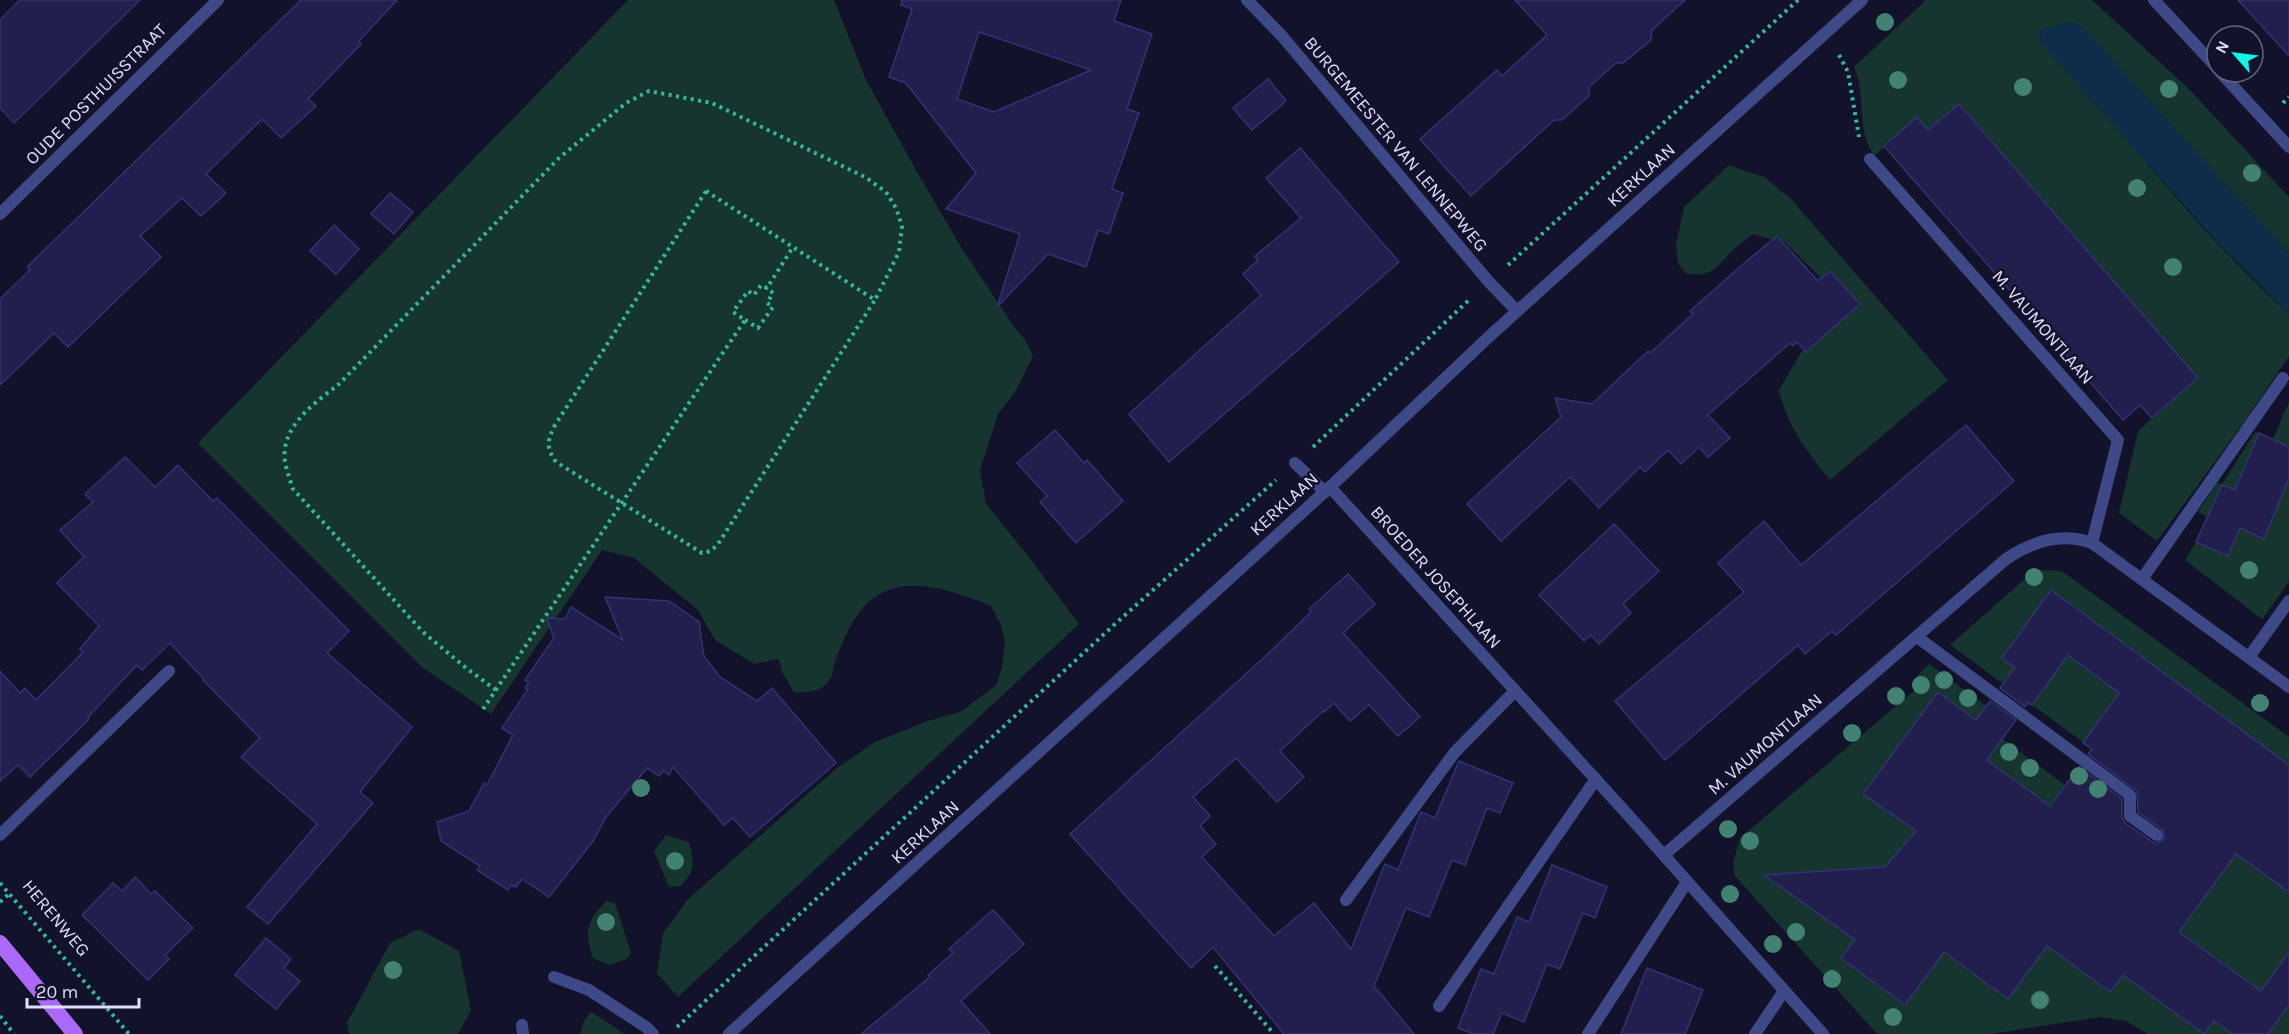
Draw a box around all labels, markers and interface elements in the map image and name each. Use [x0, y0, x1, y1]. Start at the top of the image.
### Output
street label: OUDE POSTHUISSTRAAT [21, 19, 171, 169]
north arrow [2205, 24, 2265, 84]
street label: BURGEMEESTER VAN LENNEPWEG [1300, 32, 1492, 256]
text: N [2211, 38, 2233, 57]
street label: KERKLAAN [1602, 139, 1680, 211]
street label: M. VAUMONTLAAN [1987, 265, 2099, 389]
street label: KERKLAAN [1245, 468, 1323, 540]
street label: BROEDER JOSEPHLAAN [1366, 501, 1506, 653]
street label: M. VAUMONTLAAN [1703, 688, 1827, 800]
street label: KERKLAAN [886, 796, 964, 868]
street label: HERENWEG [18, 875, 94, 961]
scale bar [27, 971, 140, 1009]
text: 20 m [36, 981, 78, 1003]

